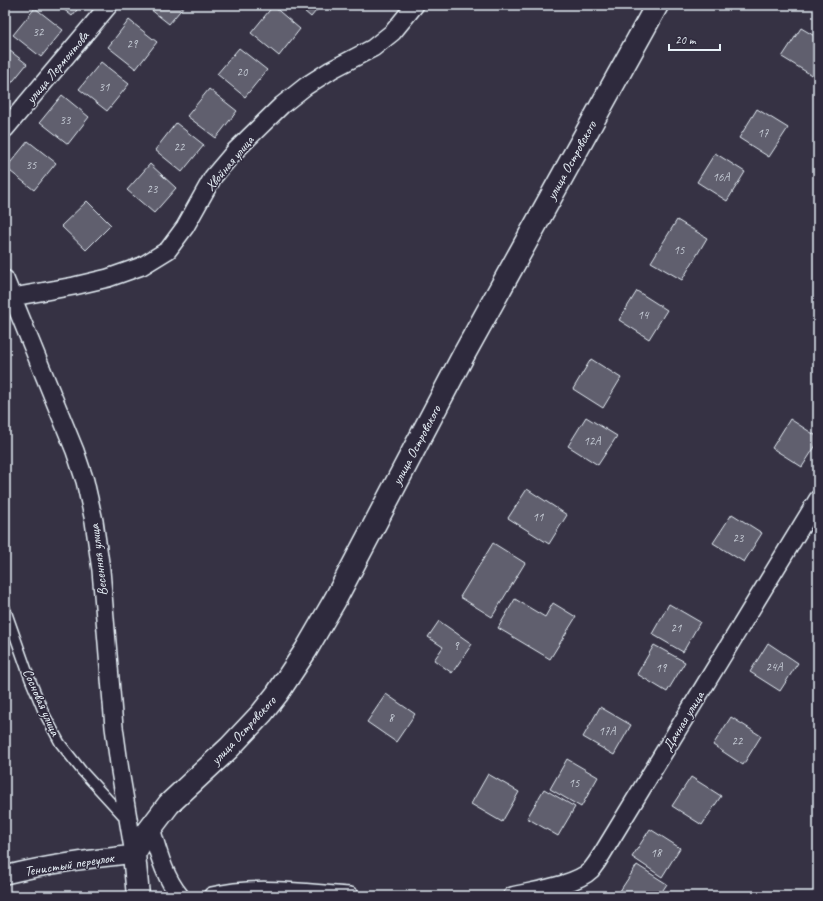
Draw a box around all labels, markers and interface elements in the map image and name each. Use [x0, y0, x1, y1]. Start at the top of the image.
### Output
house number: 32 [33, 24, 45, 40]
scale bar [669, 26, 720, 52]
street label: улица Лермонтова [22, 27, 93, 108]
text: 20 m [675, 32, 697, 48]
house number: 29 [127, 36, 139, 52]
house number: 20 [237, 64, 249, 80]
house number: 31 [99, 79, 110, 95]
house number: 33 [60, 112, 72, 128]
street label: улица Островского [542, 117, 601, 204]
house number: 17 [758, 125, 769, 141]
street label: Хвойная улица [201, 131, 258, 194]
house number: 22 [174, 139, 186, 155]
house number: 35 [26, 157, 37, 173]
house number: 16А [713, 169, 730, 185]
house number: 23 [147, 181, 159, 197]
house number: 15 [674, 242, 685, 258]
house number: 14 [638, 307, 650, 323]
street label: улица Островского [388, 402, 445, 489]
house number: 12А [584, 433, 601, 449]
house number: 11 [533, 509, 544, 525]
street label: Весенняя улица [86, 522, 111, 597]
house number: 23 [733, 530, 745, 546]
house number: 21 [671, 620, 682, 636]
house number: 9 [453, 638, 460, 654]
house number: 24А [766, 659, 783, 675]
house number: 19 [656, 660, 668, 676]
street label: Сосновая улица [19, 666, 64, 739]
street label: Дачная улица [659, 687, 709, 754]
street label: улица Островского [207, 692, 280, 769]
house number: 8 [388, 710, 395, 726]
house number: 17А [599, 723, 616, 739]
house number: 22 [732, 733, 744, 749]
house number: 15 [569, 775, 580, 791]
house number: 18 [651, 845, 663, 861]
street label: Тенистый переулок [23, 849, 116, 880]

